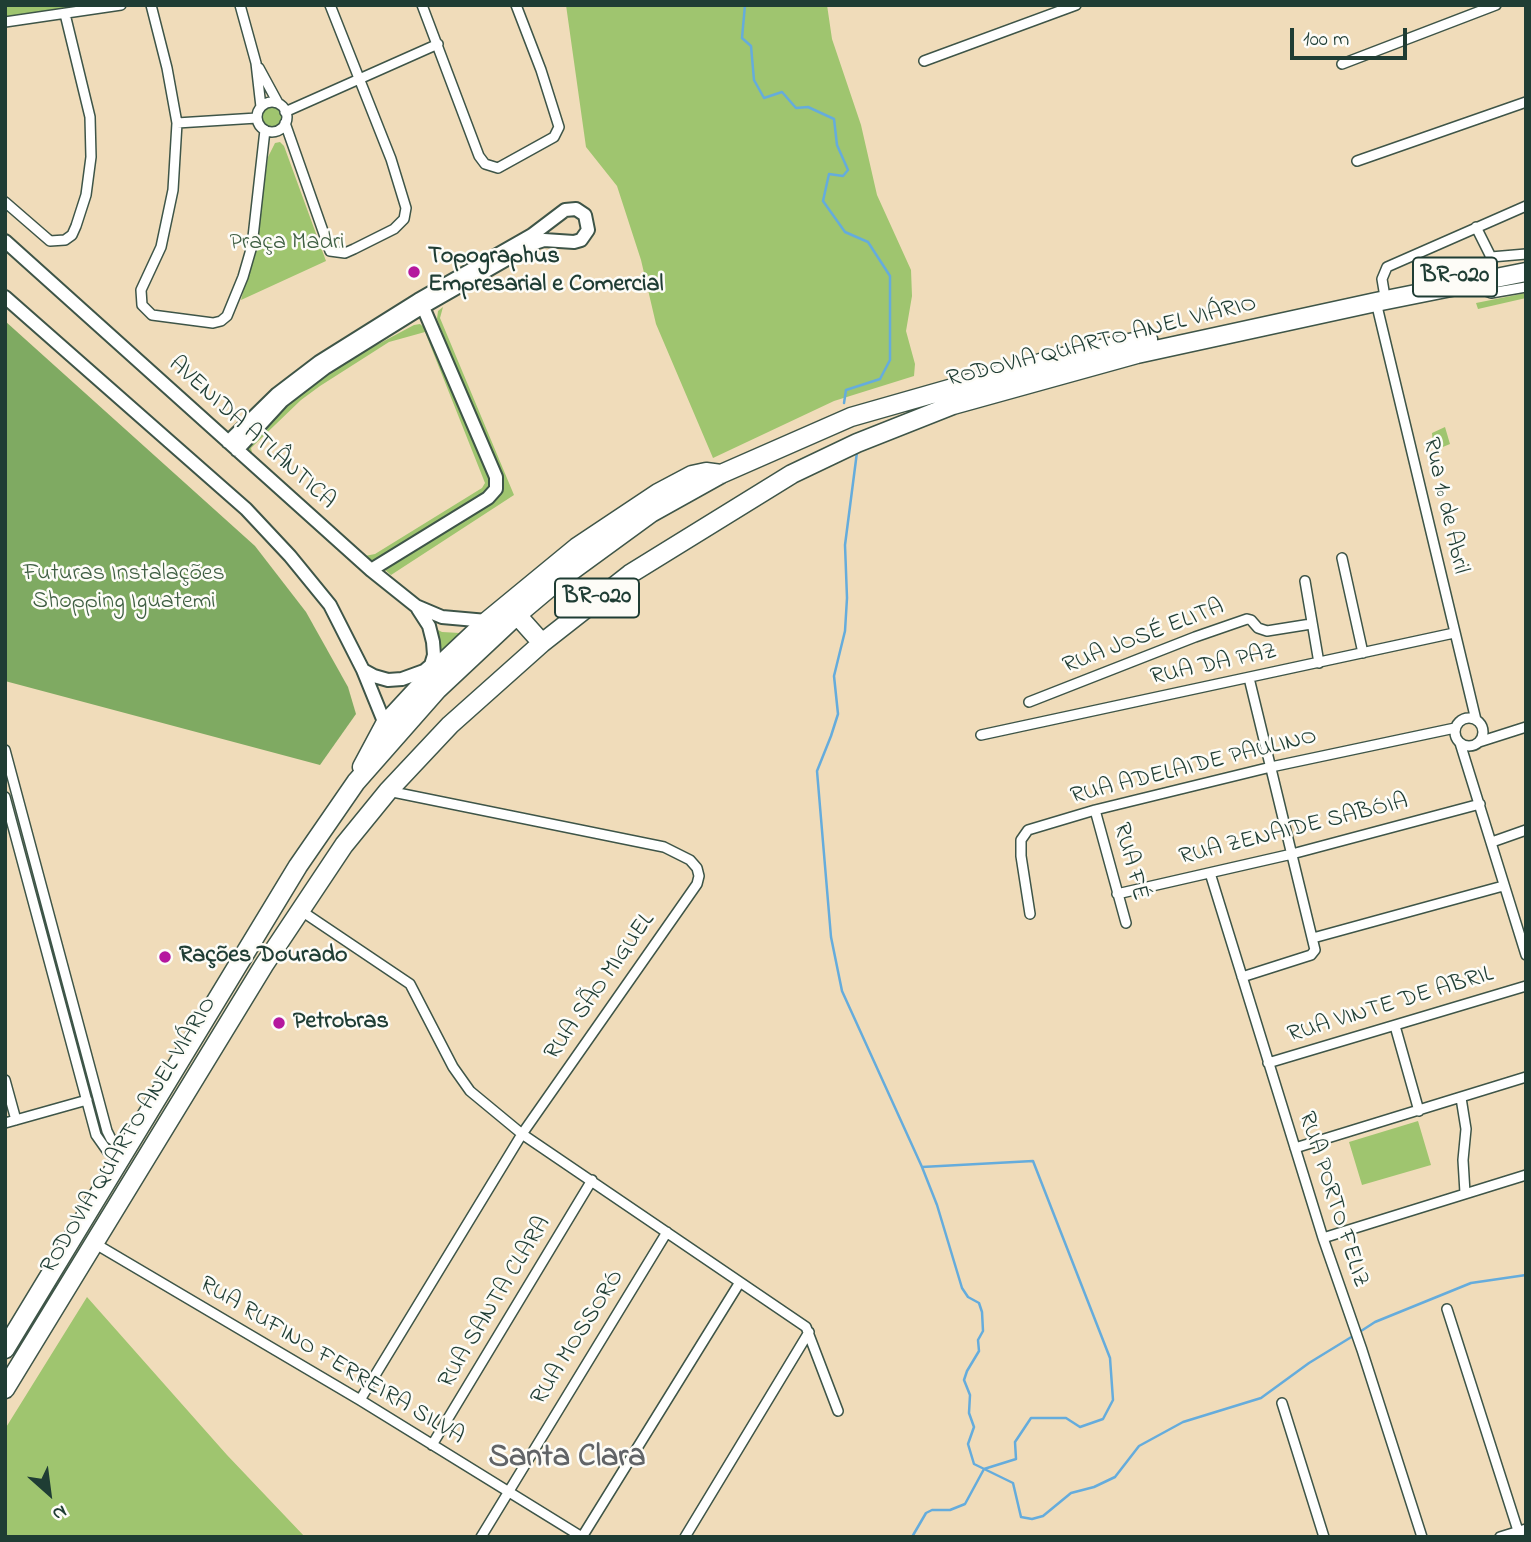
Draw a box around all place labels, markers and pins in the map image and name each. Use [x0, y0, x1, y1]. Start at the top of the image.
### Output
place label: Topographus Empresarial e Comercial [428, 244, 664, 300]
marker: Topographus Empresarial e Comercial [406, 264, 422, 280]
place label: Rações Dourado [179, 943, 347, 971]
marker: Rações Dourado [157, 949, 173, 965]
place label: Petrobras [293, 1009, 389, 1037]
marker: Petrobras [271, 1015, 287, 1031]

